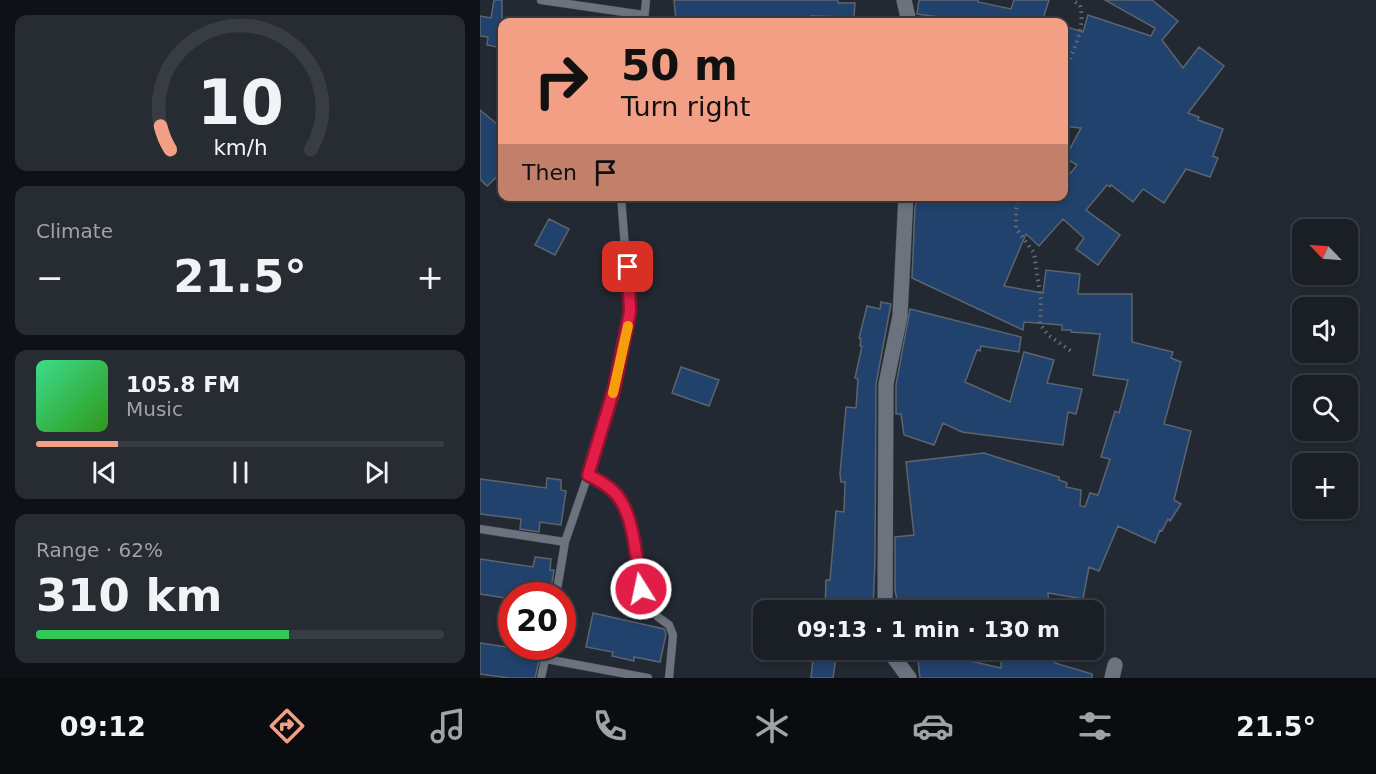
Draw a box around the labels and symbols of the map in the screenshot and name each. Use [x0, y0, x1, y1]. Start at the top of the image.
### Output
north arrow [1292, 219, 1358, 285]
pin [602, 241, 653, 292]
position arrow [609, 557, 673, 621]
speed limit sign: 20 [498, 582, 576, 660]

